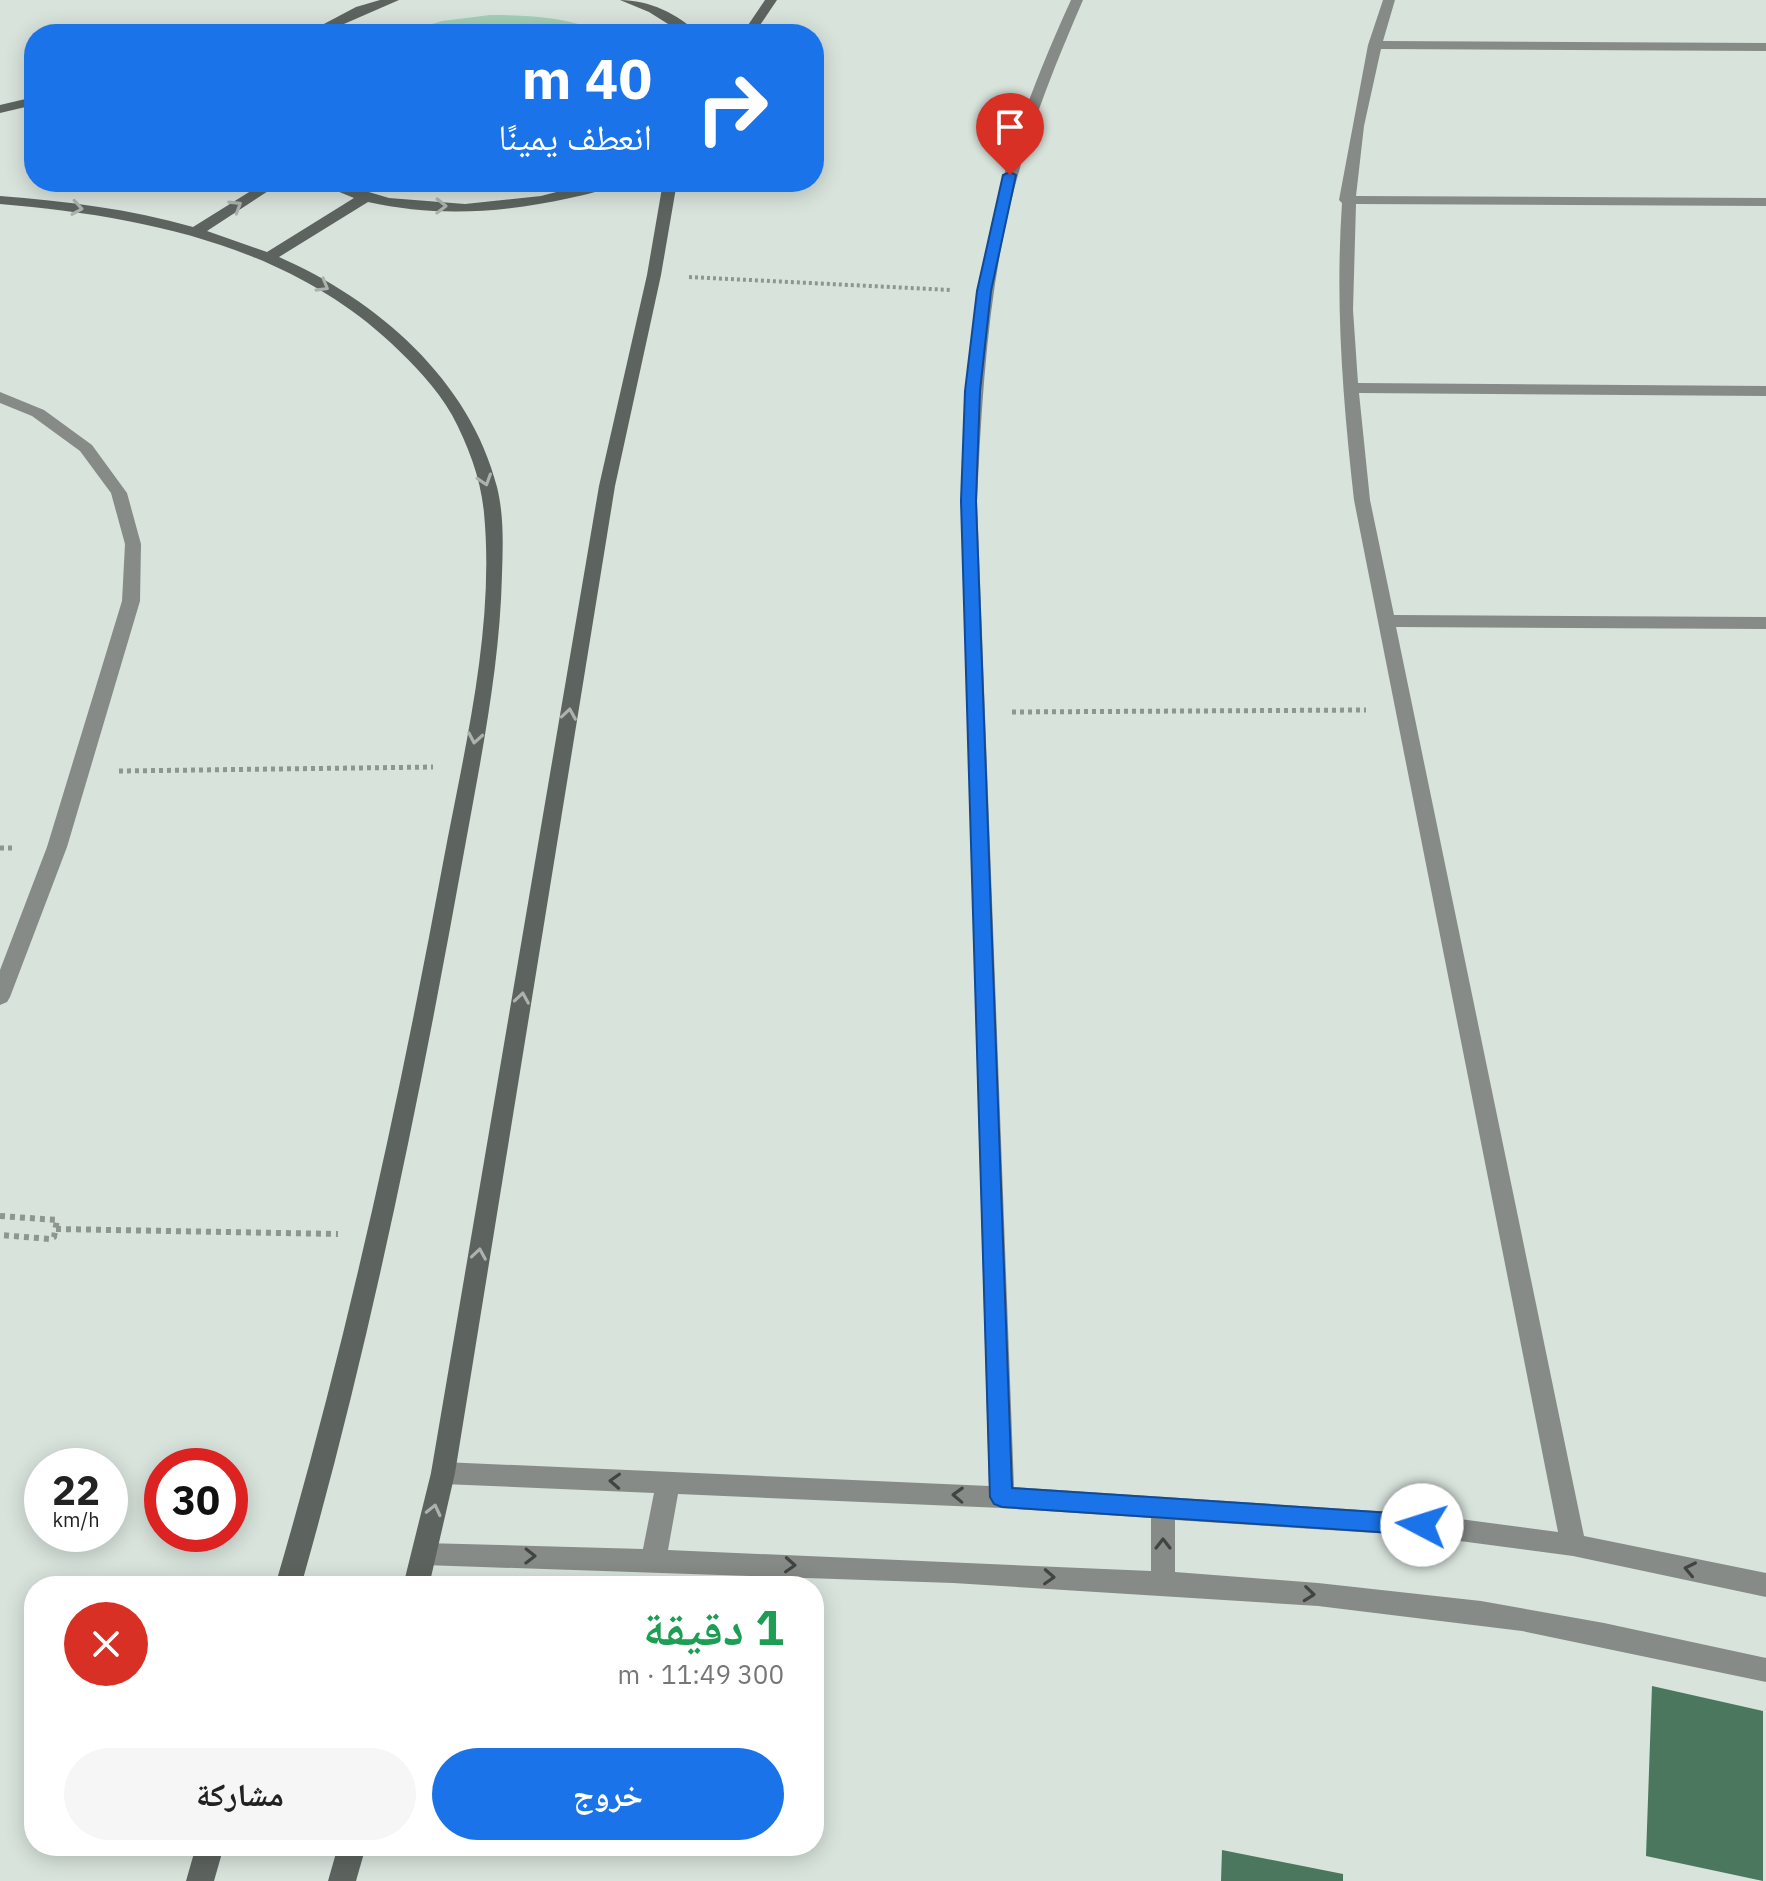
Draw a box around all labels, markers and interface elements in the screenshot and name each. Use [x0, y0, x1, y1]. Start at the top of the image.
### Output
text: 40 m [522, 42, 652, 114]
icon: right [680, 56, 784, 160]
pin [976, 93, 1044, 175]
icon: arrive [988, 105, 1032, 149]
text: انعطف يمينًا [498, 113, 652, 160]
one-way arrow [435, 197, 448, 215]
one-way arrow [71, 199, 84, 216]
one-way arrow [227, 201, 242, 216]
one-way arrow [314, 276, 329, 292]
one-way arrow [476, 473, 492, 486]
one-way arrow [560, 707, 577, 720]
one-way arrow [467, 731, 484, 744]
one-way arrow [513, 991, 530, 1005]
one-way arrow [470, 1247, 487, 1261]
speed limit sign: 30 [144, 1448, 248, 1552]
text: 22 [52, 1464, 100, 1516]
one-way arrow [608, 1473, 621, 1490]
position arrow [1380, 1483, 1464, 1567]
one-way arrow [951, 1487, 964, 1504]
one-way arrow [425, 1504, 442, 1518]
text: km/h [52, 1506, 100, 1533]
one-way arrow [1154, 1537, 1172, 1550]
one-way arrow [524, 1548, 537, 1565]
one-way arrow [783, 1556, 796, 1573]
one-way arrow [1683, 1561, 1697, 1578]
one-way arrow [1043, 1568, 1056, 1585]
one-way arrow [1303, 1585, 1316, 1602]
text: 1 دقيقة [643, 1596, 784, 1658]
button: close [64, 1602, 148, 1686]
text: 300 m · 11:49 [618, 1657, 784, 1691]
button: مشاركة [64, 1748, 416, 1840]
button: خروج [432, 1748, 784, 1840]

